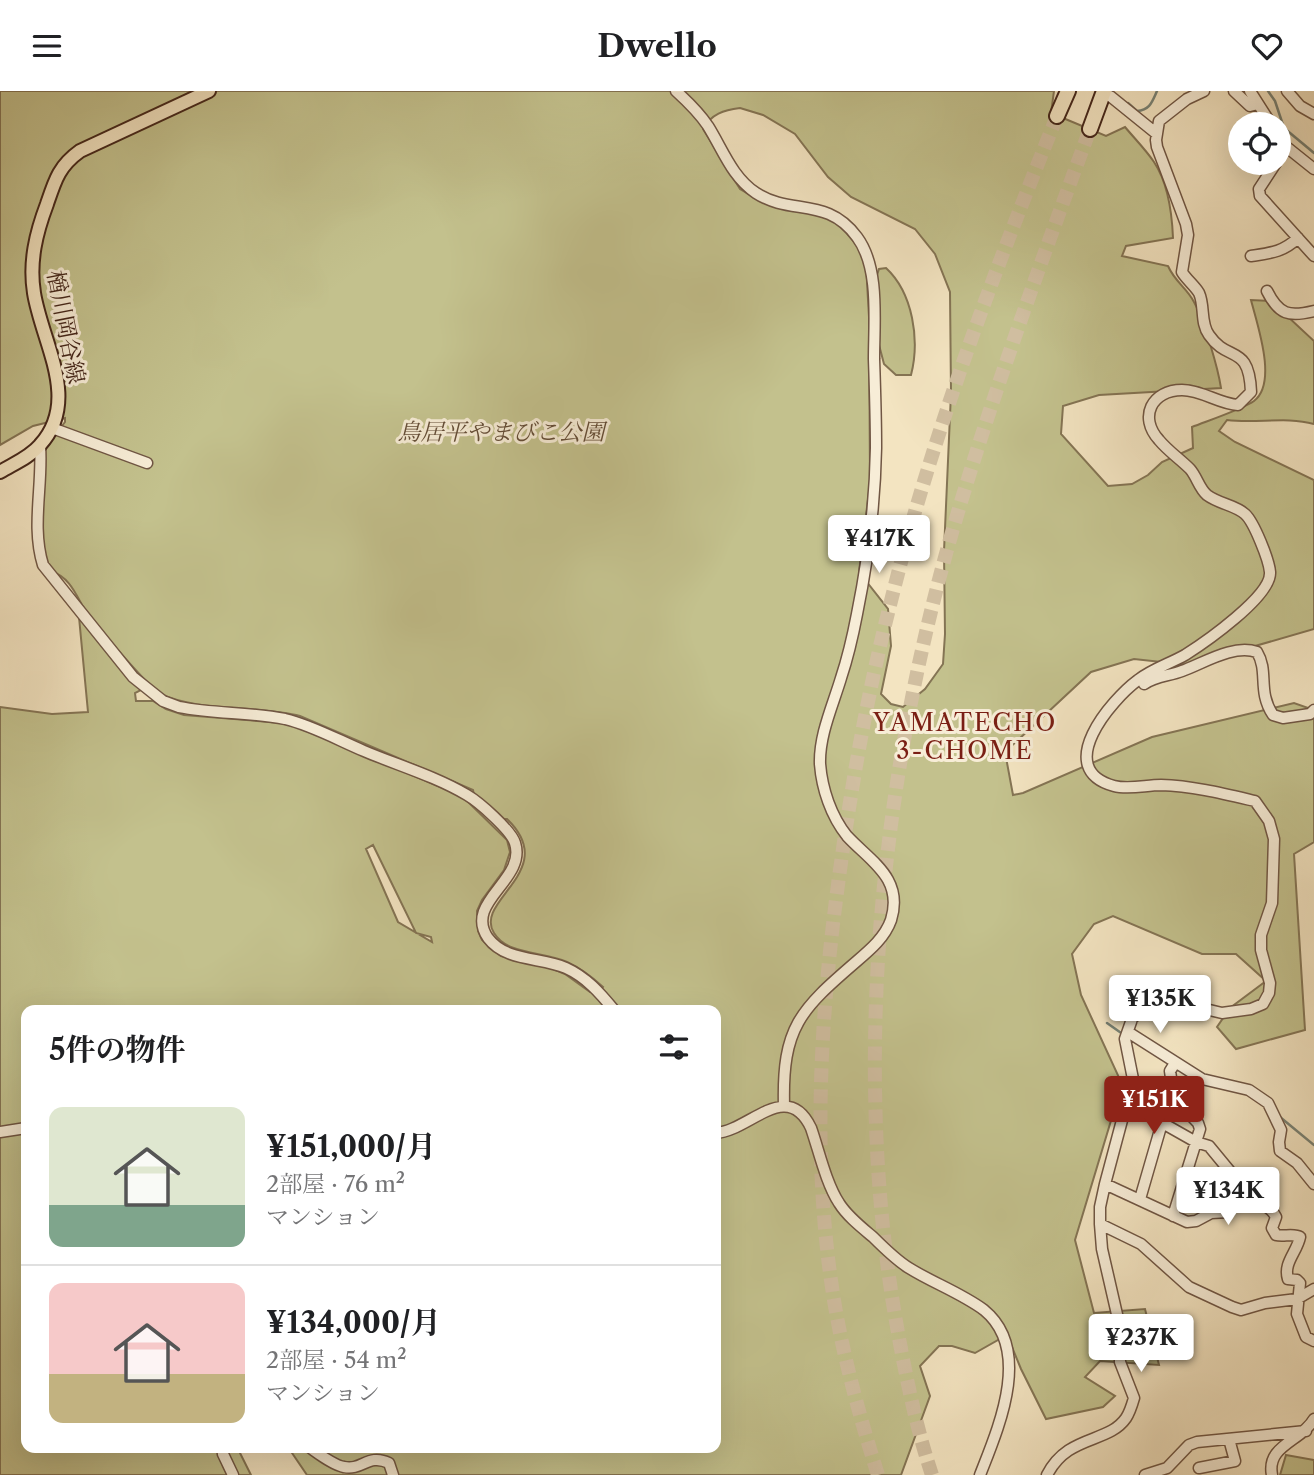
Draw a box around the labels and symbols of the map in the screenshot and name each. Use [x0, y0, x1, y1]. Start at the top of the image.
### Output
street label: 楢川岡谷線 [41, 268, 91, 386]
park label: 鳥居平やまびこ公園 [398, 418, 609, 446]
pin: ¥417K [830, 515, 928, 575]
district label: YAMATECHO 3-CHOME [872, 708, 1057, 765]
pin: ¥135K [1111, 975, 1209, 1035]
pin: ¥151K [1105, 1077, 1203, 1136]
pin: ¥134K [1179, 1167, 1277, 1227]
pin: ¥237K [1092, 1315, 1190, 1374]

